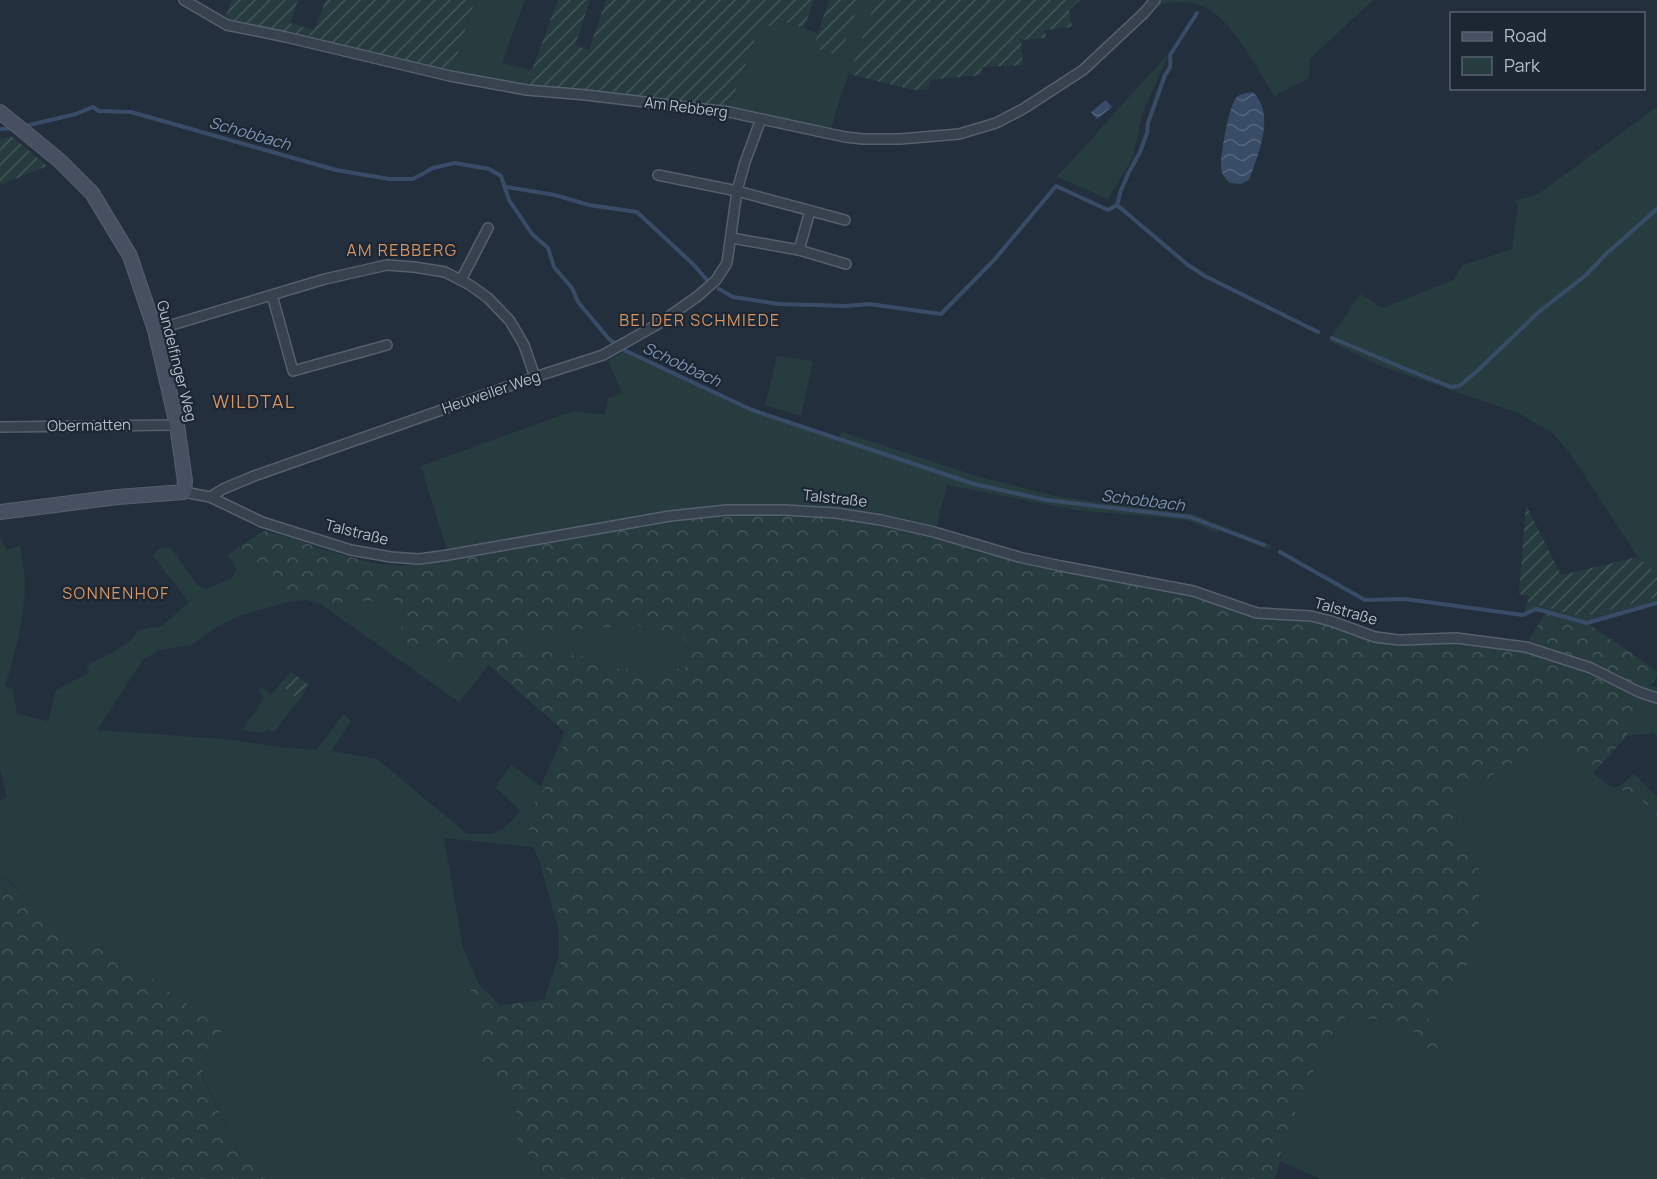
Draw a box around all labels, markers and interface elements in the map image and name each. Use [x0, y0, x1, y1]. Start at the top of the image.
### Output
legend [1450, 12, 1645, 90]
text: Road [1504, 23, 1547, 47]
text: Park [1504, 53, 1541, 77]
street label: Am Rebberg [643, 91, 729, 123]
water label: Schobbach [207, 111, 294, 155]
district label: AM REBBERG [346, 239, 458, 261]
street label: Gundelfinger Weg [152, 298, 202, 424]
district label: BEI DER SCHMIEDE [619, 309, 781, 331]
water label: Schobbach [639, 336, 725, 392]
street label: Heuweiler Weg [439, 365, 543, 419]
district label: WILDTAL [212, 389, 296, 413]
street label: Obermatten [47, 414, 131, 436]
street label: Talstraße [802, 484, 869, 512]
water label: Schobbach [1100, 484, 1186, 516]
street label: Talstraße [323, 514, 391, 550]
district label: SONNENHOF [62, 582, 170, 604]
street label: Talstraße [1312, 592, 1380, 630]

